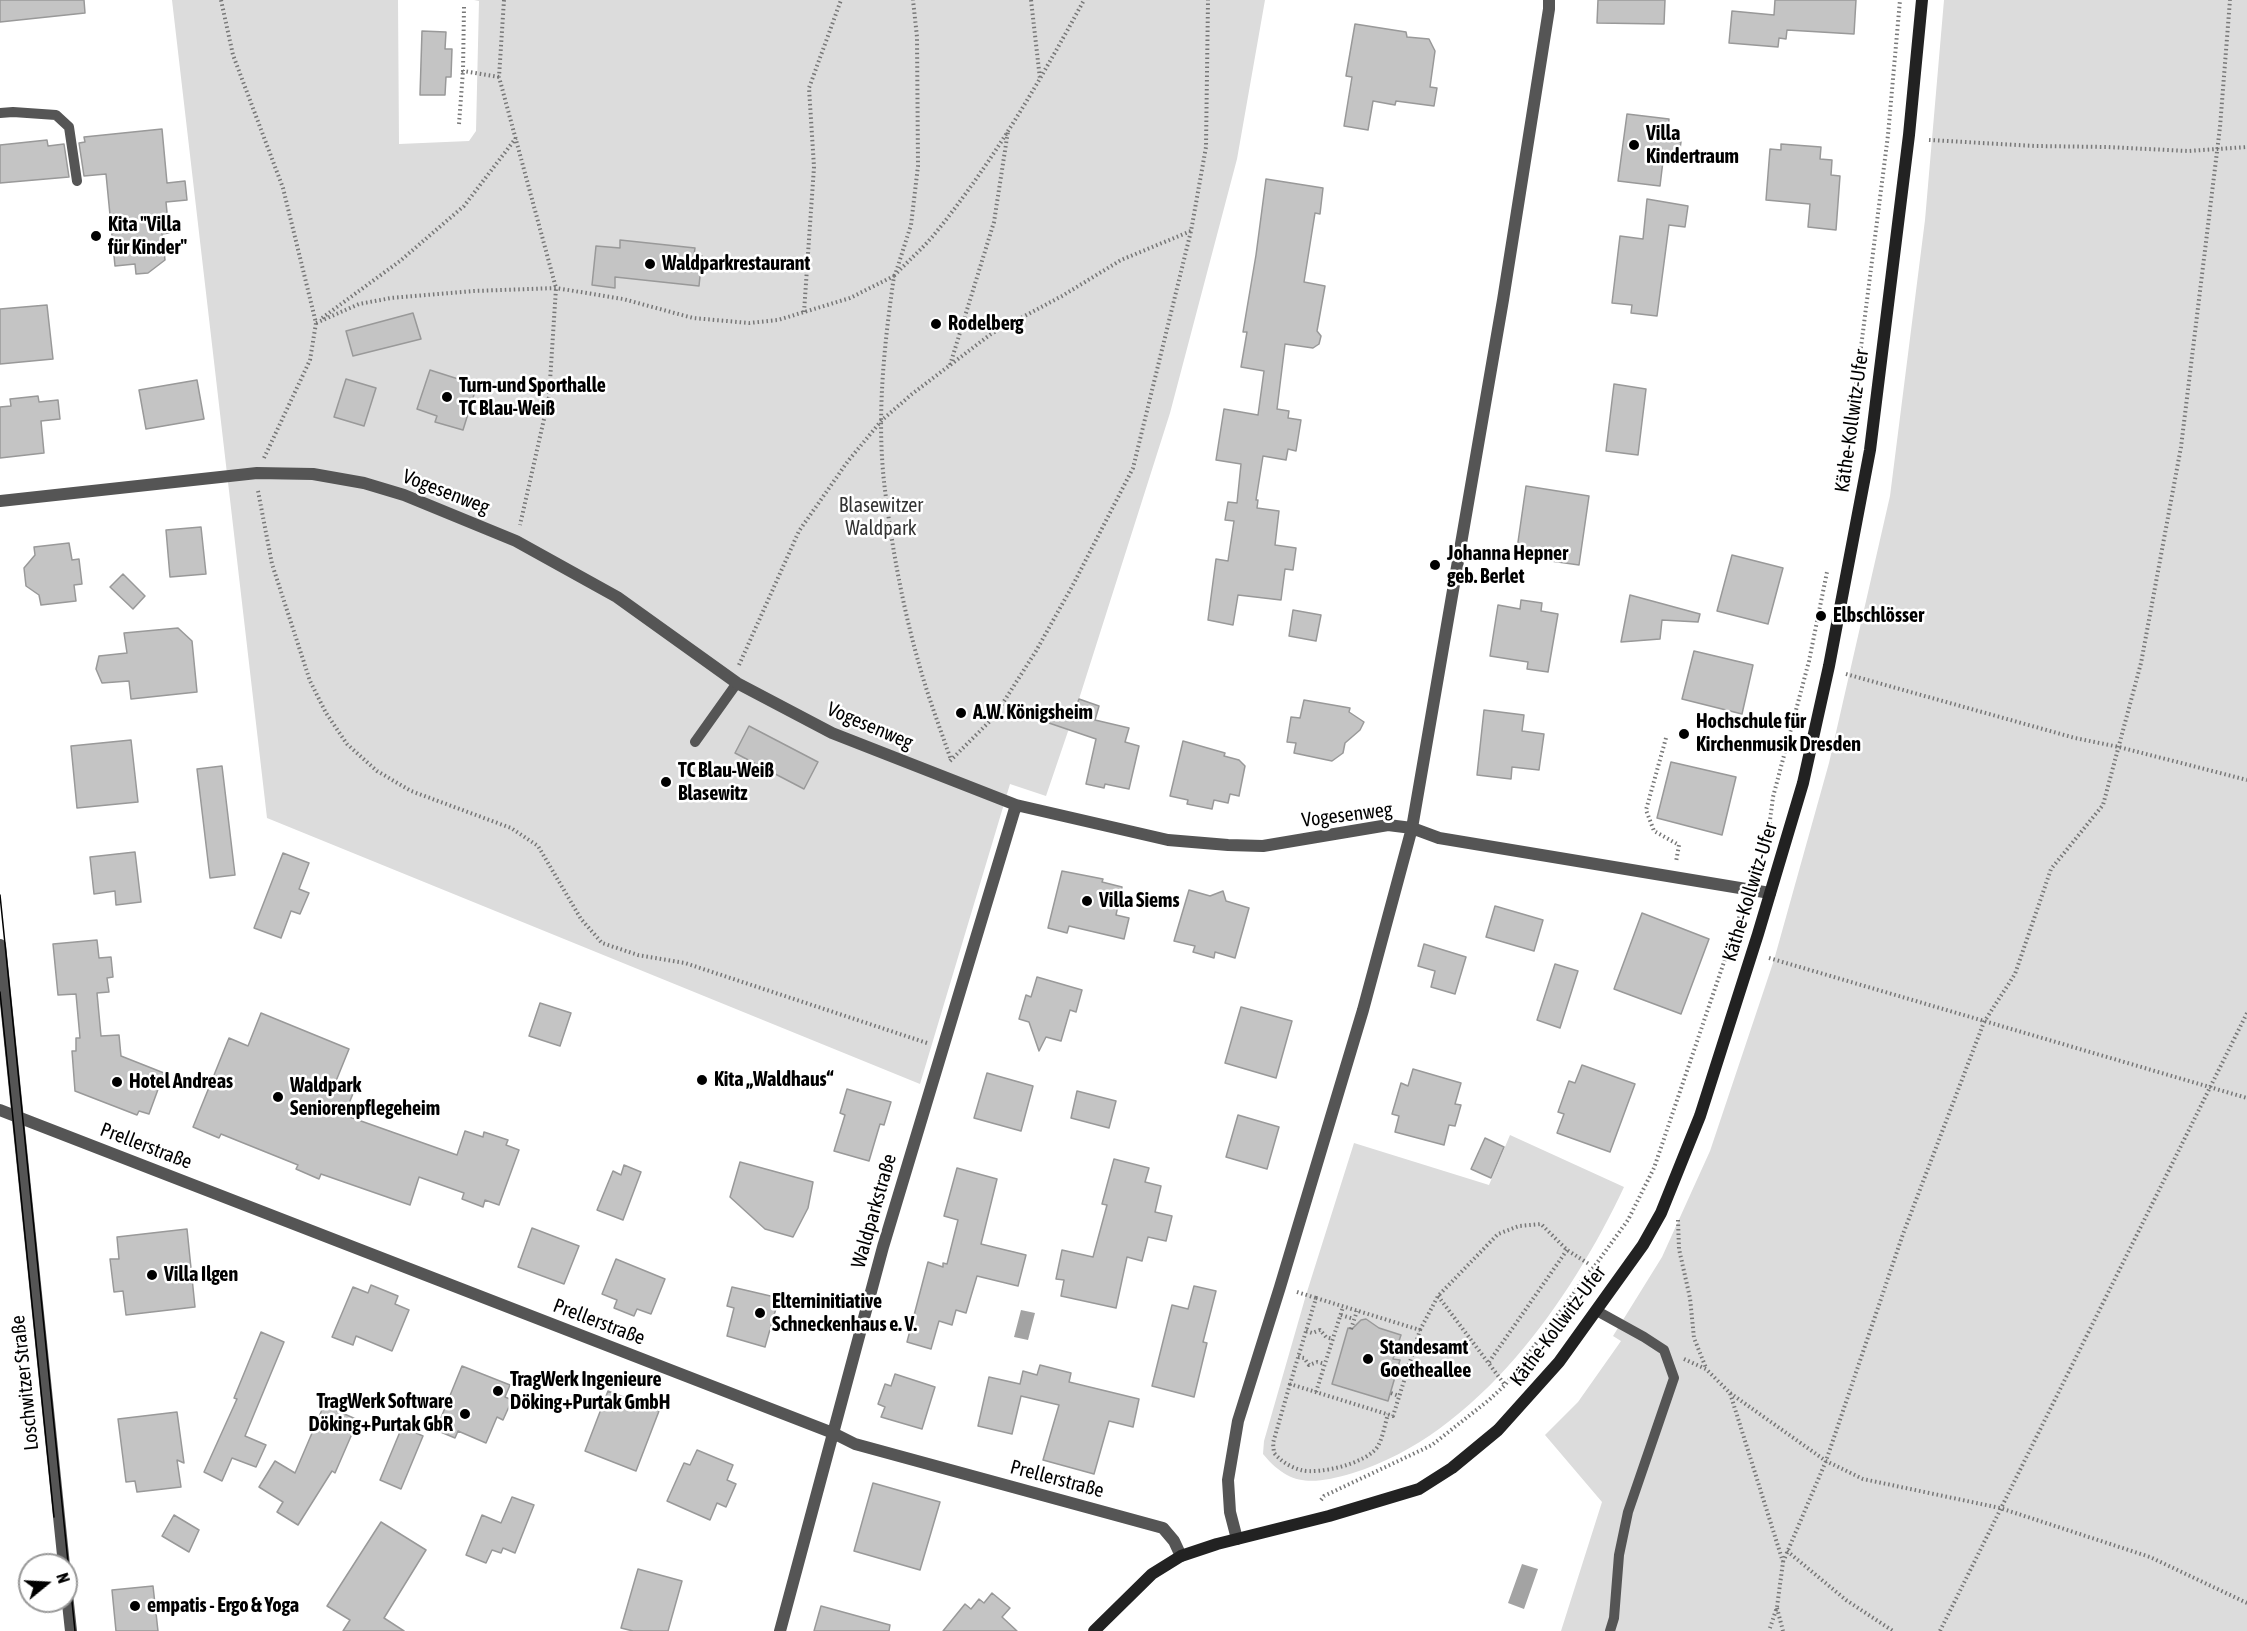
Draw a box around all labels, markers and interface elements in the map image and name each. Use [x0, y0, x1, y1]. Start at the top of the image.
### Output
place label: Villa Kindertraum [1646, 122, 1739, 169]
marker: Villa Kindertraum [1627, 138, 1641, 152]
place label: Kita "Villa für Kinder" [108, 213, 187, 260]
marker: Kita "Villa für Kinder" [89, 229, 103, 243]
place label: Waldparkrestaurant [662, 252, 810, 276]
marker: Waldparkrestaurant [643, 257, 657, 271]
place label: Rodelberg [948, 312, 1024, 336]
marker: Rodelberg [929, 317, 943, 331]
street label: Käthe-Kollwitz-Ufer [1830, 348, 1874, 494]
place label: Turn-und Sporthalle TC Blau-Weiß [459, 374, 606, 421]
marker: Turn-und Sporthalle TC Blau-Weiß [440, 390, 454, 404]
street label: Vogesenweg [399, 464, 493, 520]
park label: Blasewitzer Waldpark [839, 494, 923, 541]
place label: Johanna Hepner geb. Berlet [1447, 542, 1568, 589]
marker: Johanna Hepner geb. Berlet [1428, 558, 1442, 572]
place label: Elbschlösser [1833, 604, 1924, 628]
marker: Elbschlösser [1814, 609, 1828, 623]
street label: Vogesenweg [823, 697, 917, 755]
place label: A.W. Königsheim [973, 701, 1093, 725]
marker: A.W. Königsheim [954, 706, 968, 720]
place label: Hochschule für Kirchenmusik Dresden [1696, 710, 1861, 757]
marker: Hochschule für Kirchenmusik Dresden [1677, 727, 1691, 741]
place label: TC Blau-Weiß Blasewitz [678, 759, 774, 806]
marker: TC Blau-Weiß Blasewitz [659, 775, 673, 789]
street label: Vogesenweg [1300, 798, 1394, 832]
street label: Käthe-Kollwitz-Ufer [1717, 820, 1783, 964]
place label: Villa Siems [1099, 889, 1180, 913]
marker: Villa Siems [1080, 894, 1094, 908]
place label: Kita „Waldhaus“ [714, 1068, 833, 1092]
place label: Hotel Andreas [129, 1070, 233, 1094]
marker: Kita „Waldhaus“ [695, 1073, 709, 1087]
place label: Waldpark Seniorenpflegeheim [290, 1074, 440, 1121]
marker: Hotel Andreas [110, 1075, 124, 1089]
marker: Waldpark Seniorenpflegeheim [271, 1090, 285, 1104]
street label: Prellerstraße [97, 1118, 195, 1174]
street label: Waldparkstraße [846, 1151, 902, 1271]
street label: Käthe-Kollwitz-Ufer [1505, 1261, 1611, 1391]
place label: Villa Ilgen [164, 1263, 238, 1287]
marker: Villa Ilgen [145, 1268, 159, 1282]
place label: Elterninitiative Schneckenhaus e. V. [772, 1290, 917, 1337]
street label: Prellerstraße [550, 1294, 648, 1350]
marker: Elterninitiative Schneckenhaus e. V. [753, 1306, 767, 1320]
street label: Loschwitzer Straße [6, 1314, 44, 1452]
place label: Standesamt Goetheallee [1380, 1336, 1471, 1383]
marker: Standesamt Goetheallee [1361, 1352, 1375, 1366]
place label: TragWerk Ingenieure Döking+Purtak GmbH [510, 1368, 670, 1415]
marker: TragWerk Ingenieure Döking+Purtak GmbH [491, 1384, 505, 1398]
place label: TragWerk Software Döking+Purtak GbR [309, 1390, 453, 1437]
marker: TragWerk Software Döking+Purtak GbR [458, 1407, 472, 1421]
street label: Prellerstraße [1007, 1455, 1107, 1503]
north arrow [18, 1553, 78, 1613]
text: N [53, 1571, 73, 1585]
place label: empatis - Ergo & Yoga [147, 1594, 299, 1618]
marker: empatis - Ergo & Yoga [128, 1599, 142, 1613]

